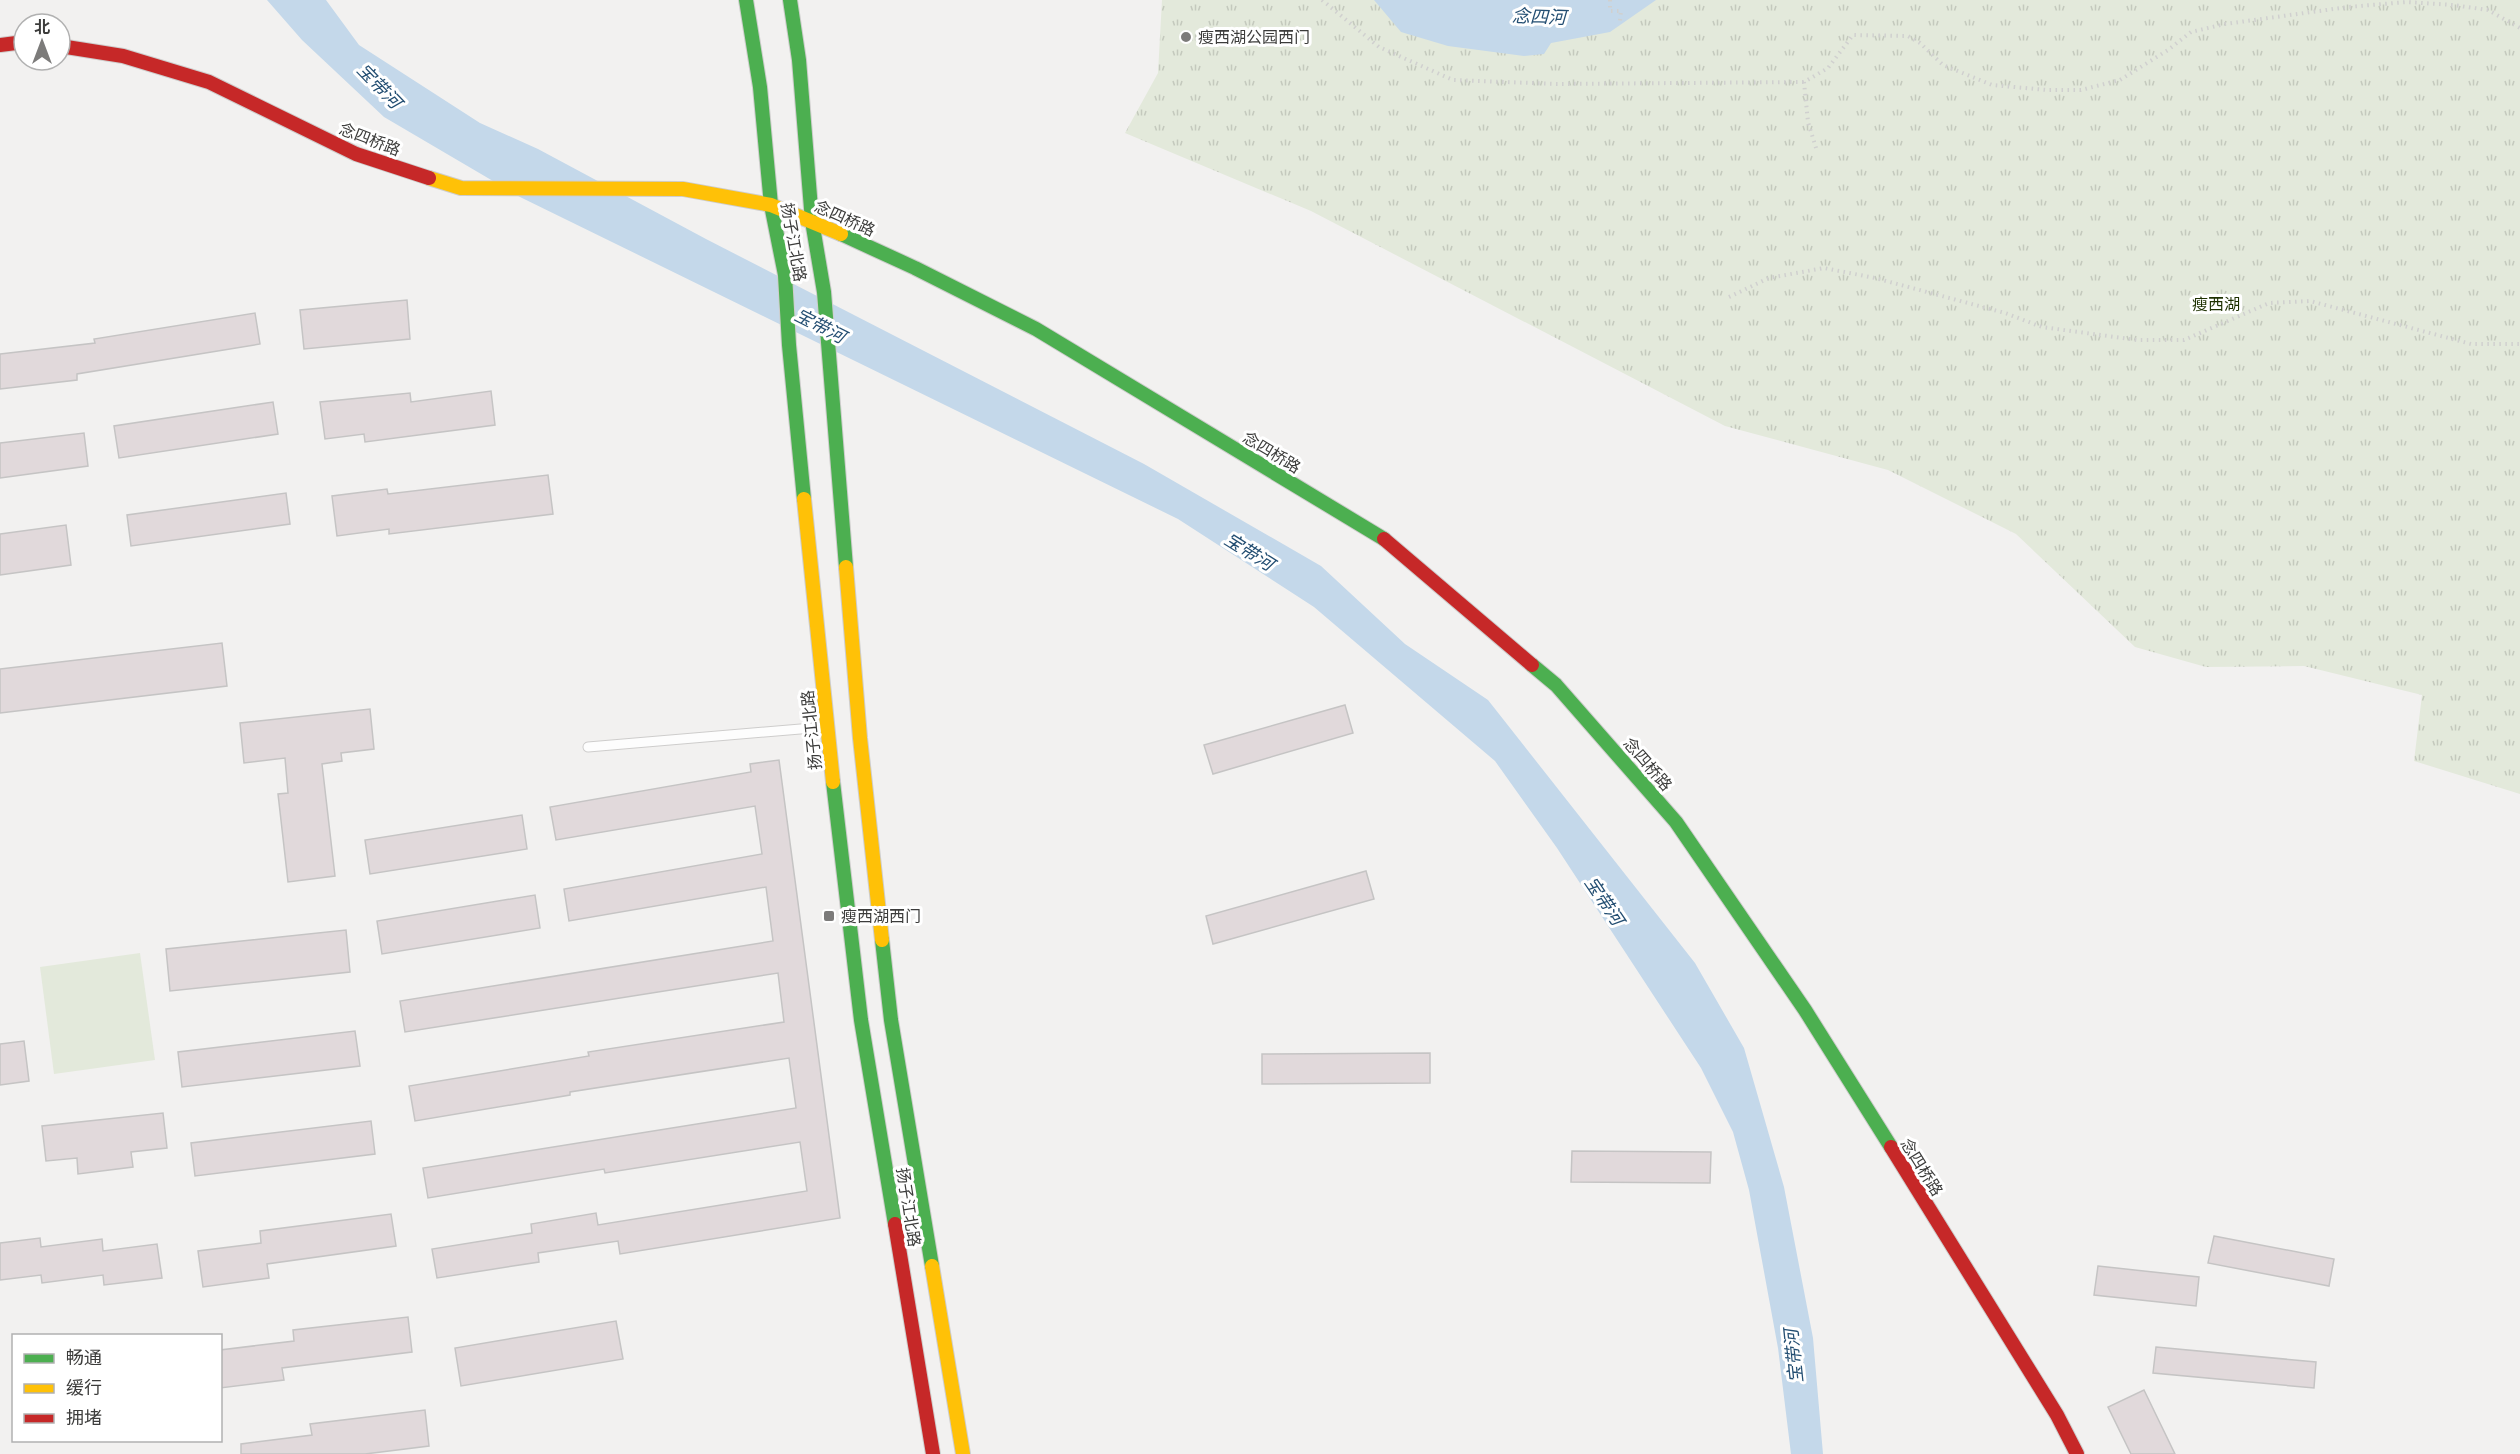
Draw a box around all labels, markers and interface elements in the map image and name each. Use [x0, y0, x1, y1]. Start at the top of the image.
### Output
water label: 念四河 [1512, 4, 1569, 29]
north arrow [12, 12, 72, 72]
text: 北 [34, 17, 50, 37]
place label: 瘦西湖公园西门 [1198, 27, 1310, 47]
marker: 瘦西湖公园西门 [1179, 30, 1193, 44]
water label: 宝带河 [352, 58, 408, 115]
street label: 念四桥路 [337, 118, 403, 160]
street label: 念四桥路 [812, 196, 878, 240]
street label: 扬子江北路 [777, 201, 811, 283]
park label: 瘦西湖 [2192, 294, 2240, 314]
water label: 宝带河 [791, 303, 852, 349]
street label: 念四桥路 [1239, 427, 1305, 477]
water label: 宝带河 [1220, 528, 1281, 577]
street label: 扬子江北路 [797, 689, 825, 771]
street label: 念四桥路 [1619, 733, 1677, 795]
water label: 宝带河 [1580, 872, 1631, 932]
place label: 瘦西湖西门 [841, 906, 921, 926]
marker: 瘦西湖西门 [822, 909, 836, 923]
street label: 念四桥路 [1897, 1135, 1947, 1199]
street label: 扬子江北路 [893, 1166, 925, 1248]
water label: 宝带河 [1779, 1325, 1808, 1384]
legend [12, 1334, 222, 1442]
text: 畅通 [66, 1346, 102, 1369]
text: 缓行 [66, 1376, 102, 1399]
text: 拥堵 [66, 1406, 102, 1429]

